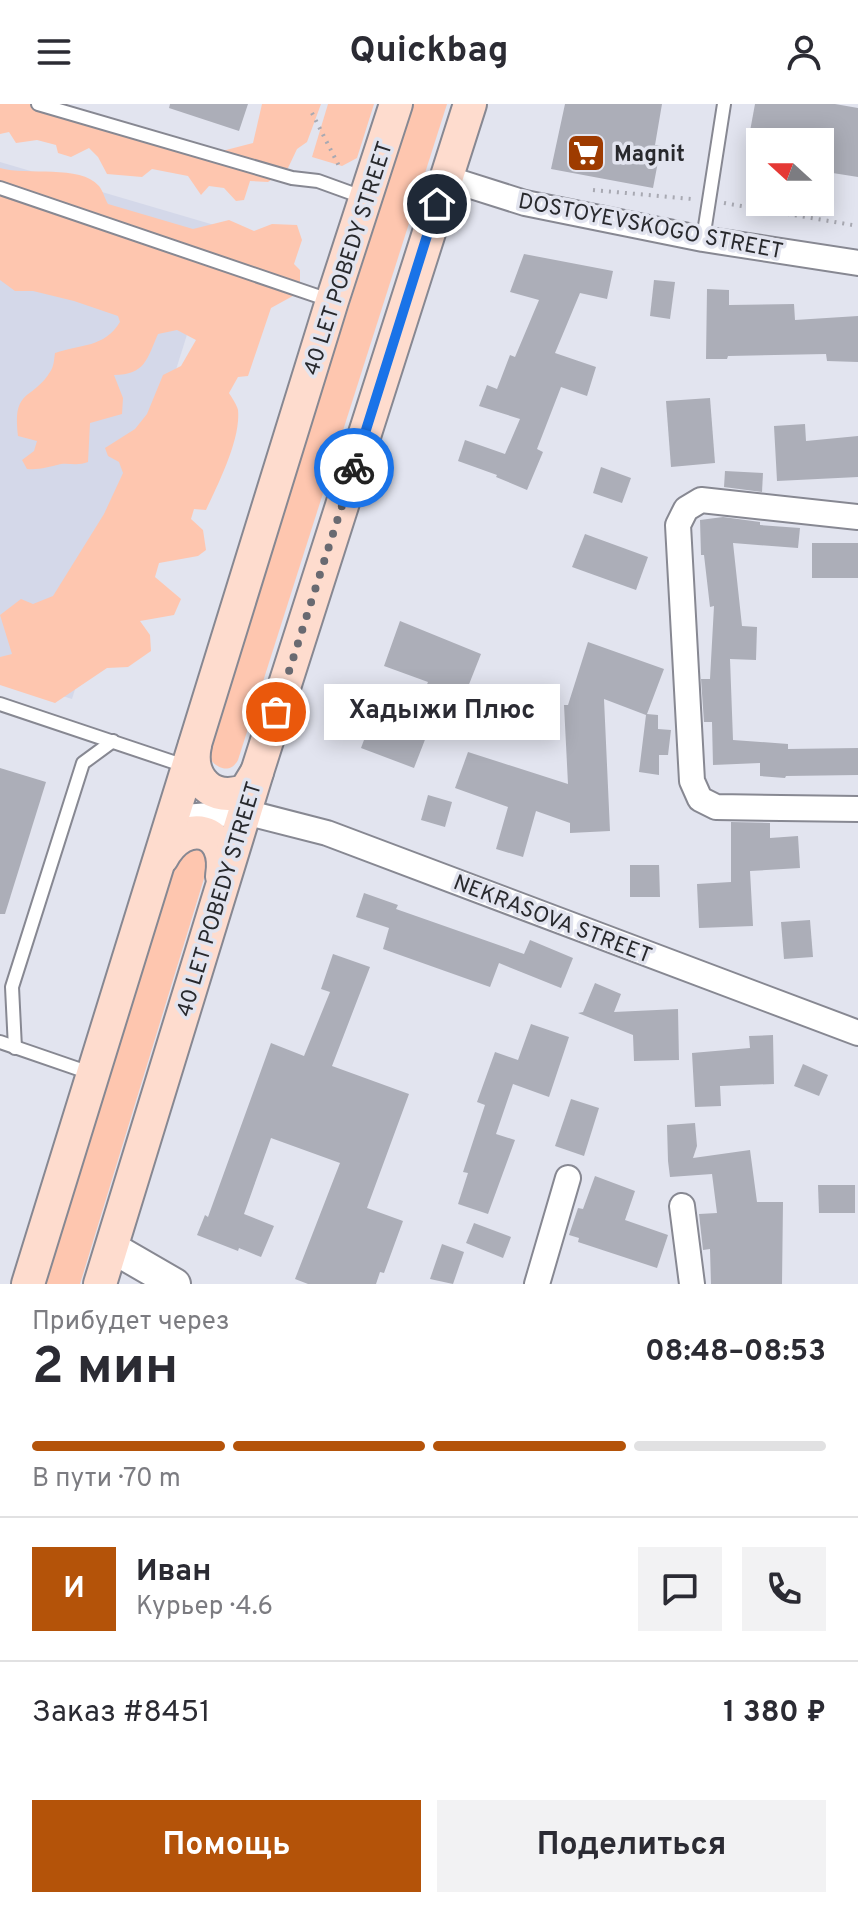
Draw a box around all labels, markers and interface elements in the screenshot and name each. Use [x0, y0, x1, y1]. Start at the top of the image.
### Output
text: Quickbag [349, 29, 509, 75]
icon: menu [32, 30, 76, 74]
icon: person [782, 30, 826, 74]
north arrow [746, 128, 834, 216]
map controls [746, 128, 834, 216]
supermarket icon: Magnit [565, 132, 607, 174]
street label: 40 LET POBEDY STREET [299, 138, 400, 379]
place label: Magnit [614, 142, 685, 169]
pin [403, 170, 471, 238]
icon: home [415, 182, 459, 226]
street label: DOSTOYEVSKOGO STREET [516, 189, 785, 266]
courier [314, 428, 394, 508]
icon: bike [332, 446, 376, 490]
pin [242, 678, 310, 746]
callout: Хадыжи Плюс [324, 684, 560, 740]
icon: bag [254, 690, 298, 734]
text: Хадыжи Плюс [349, 695, 535, 728]
street label: 40 LET POBEDY STREET [172, 779, 269, 1020]
street label: NEKRASOVA STREET [449, 870, 655, 971]
text: Прибудет через [32, 1306, 230, 1339]
text: 08:48–08:53 [645, 1334, 826, 1371]
text: 2 мин [32, 1336, 178, 1402]
text: В пути · 70 m [32, 1463, 181, 1496]
button: chat [638, 1547, 722, 1631]
button: phone [742, 1547, 826, 1631]
text: Иван [136, 1554, 211, 1591]
text: И [63, 1571, 85, 1608]
text: Курьер · 4.6 [136, 1591, 273, 1624]
text: Заказ #8451 [32, 1695, 210, 1732]
text: 1 380 ₽ [723, 1695, 826, 1732]
button: Помощь [32, 1800, 421, 1892]
button: Поделиться [437, 1800, 826, 1892]

